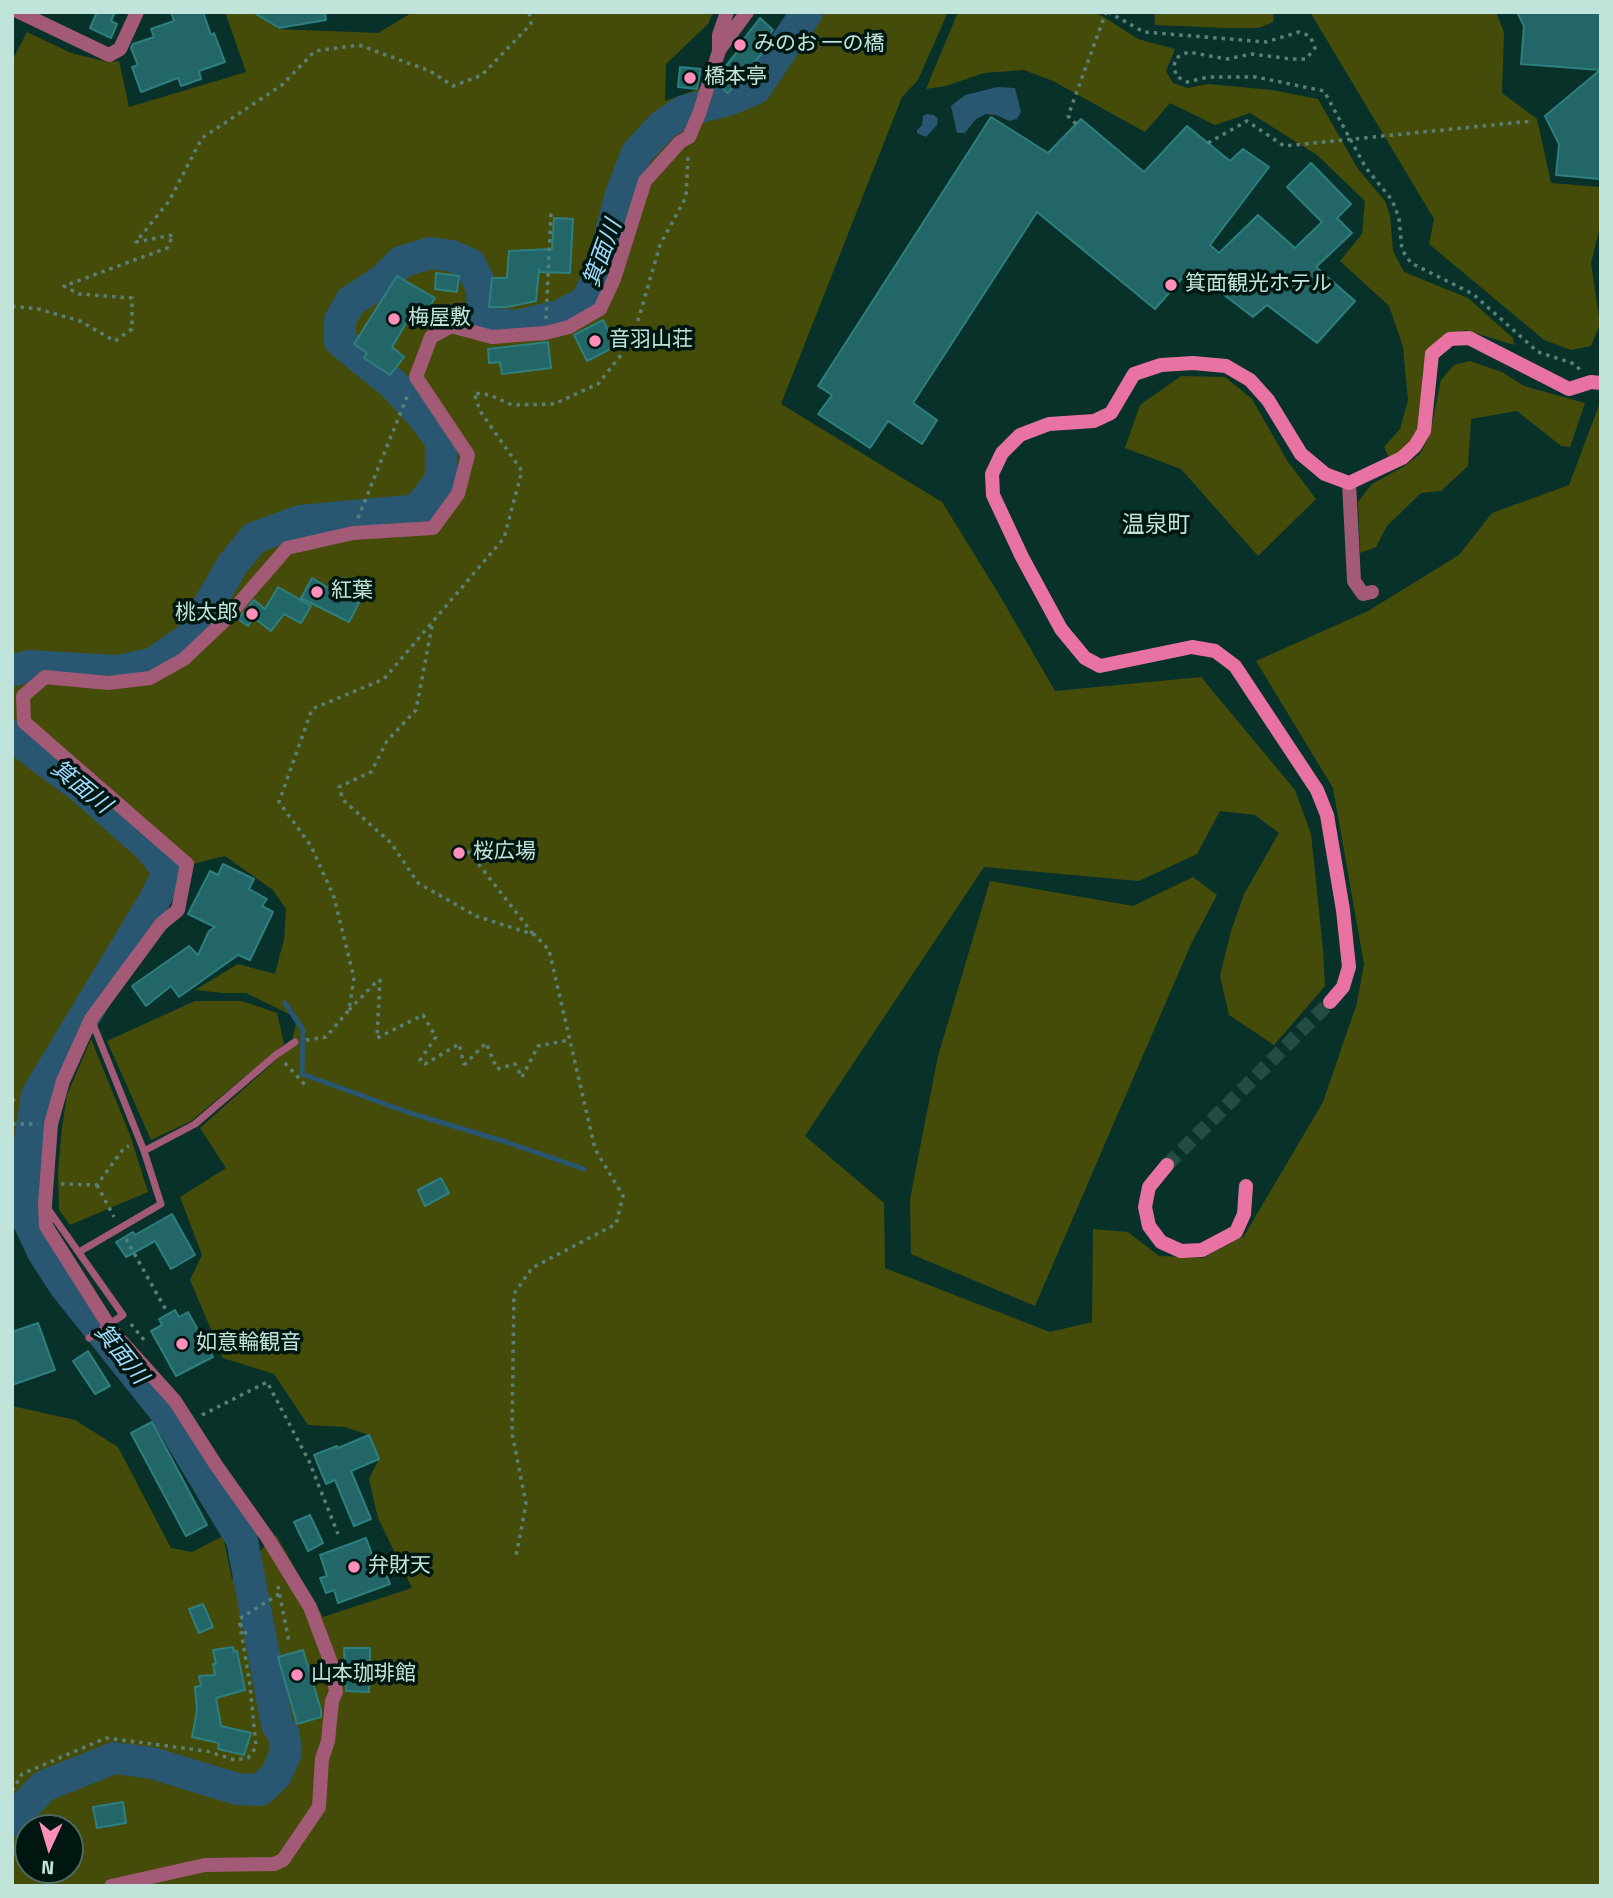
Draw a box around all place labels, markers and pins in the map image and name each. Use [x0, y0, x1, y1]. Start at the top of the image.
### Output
place label: みのお 一の橋 [754, 32, 885, 58]
marker: みのお 一の橋 [732, 37, 748, 53]
place label: 橋本亭 [704, 65, 767, 91]
marker: 橋本亭 [682, 70, 698, 86]
place label: 箕面観光ホテル [1185, 272, 1332, 298]
marker: 箕面観光ホテル [1163, 277, 1179, 293]
place label: 梅屋敷 [408, 306, 471, 332]
marker: 梅屋敷 [386, 311, 402, 327]
place label: 音羽山荘 [609, 328, 693, 354]
marker: 音羽山荘 [587, 333, 603, 349]
place label: 紅葉 [331, 579, 373, 605]
marker: 紅葉 [309, 584, 325, 600]
place label: 桃太郎 [175, 601, 238, 627]
marker: 桃太郎 [244, 606, 260, 622]
place label: 桜広場 [473, 840, 536, 866]
marker: 桜広場 [451, 845, 467, 861]
place label: 如意輪観音 [196, 1331, 301, 1357]
marker: 如意輪観音 [174, 1336, 190, 1352]
place label: 弁財天 [368, 1554, 431, 1580]
marker: 弁財天 [346, 1559, 362, 1575]
place label: 山本珈琲館 [311, 1662, 416, 1688]
marker: 山本珈琲館 [289, 1667, 305, 1683]

